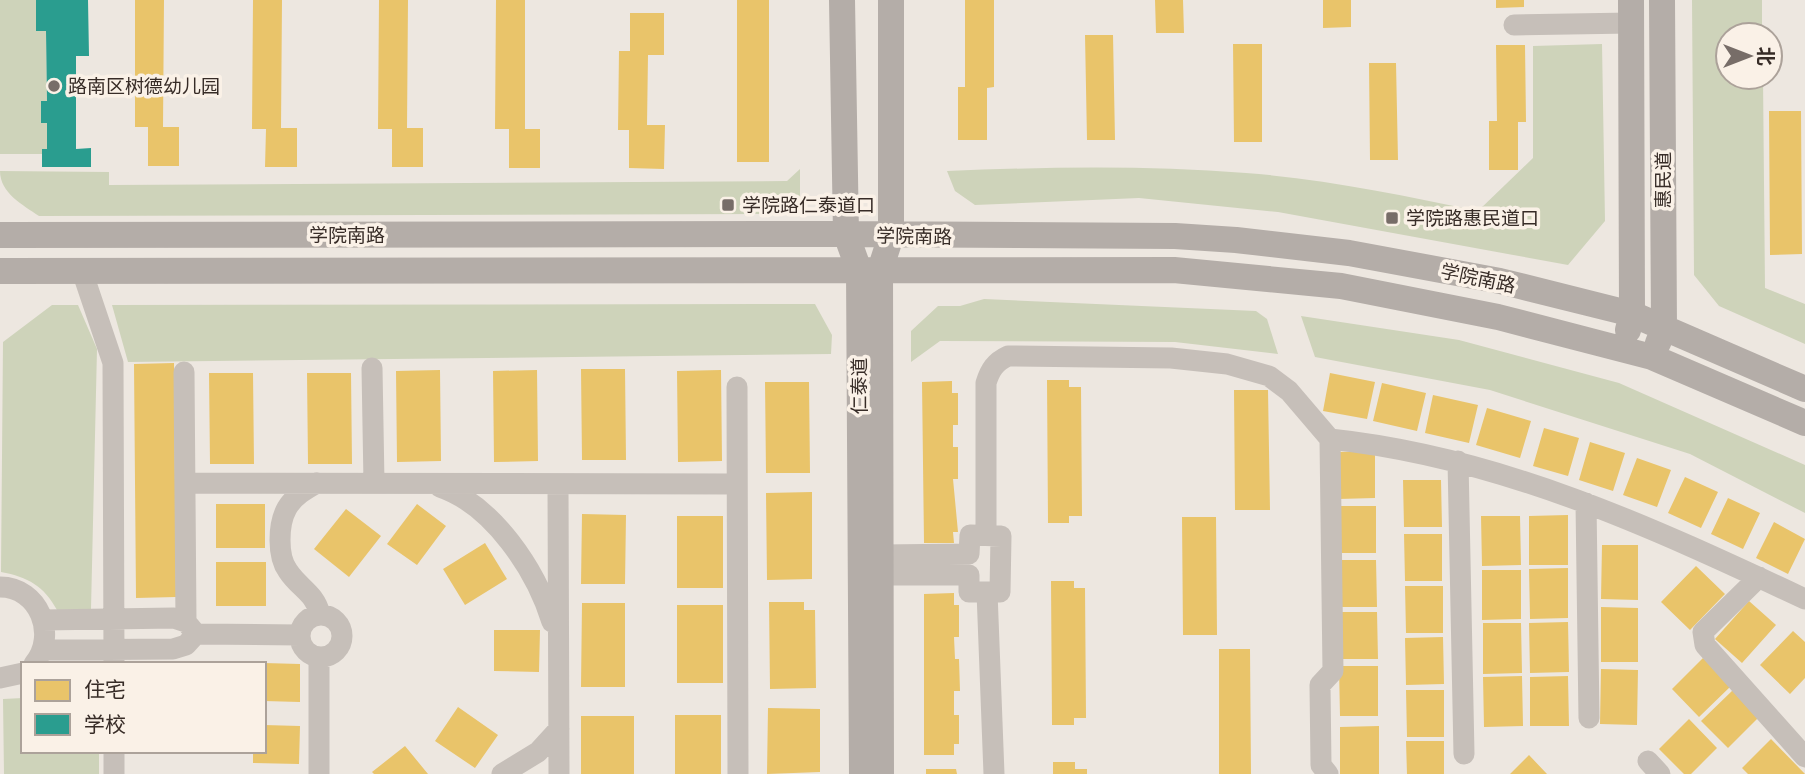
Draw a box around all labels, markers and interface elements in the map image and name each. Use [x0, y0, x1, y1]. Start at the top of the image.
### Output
north arrow [1714, 21, 1784, 91]
text: 北 [1753, 46, 1779, 66]
place label: 路南区树德幼儿园 [68, 73, 220, 99]
marker: 路南区树德幼儿园 [46, 78, 62, 94]
street label: 惠民道 [1650, 151, 1676, 209]
place label: 学院路仁泰道口 [742, 192, 875, 218]
marker: 学院路仁泰道口 [720, 197, 736, 213]
place label: 学院路惠民道口 [1406, 205, 1539, 231]
marker: 学院路惠民道口 [1384, 210, 1400, 226]
street label: 学院南路 [309, 222, 385, 248]
street label: 学院南路 [876, 222, 952, 250]
street label: 学院南路 [1438, 257, 1518, 299]
street label: 仁泰道 [846, 357, 872, 415]
legend [21, 662, 266, 753]
text: 住宅 [84, 675, 126, 703]
text: 学校 [84, 710, 126, 738]

